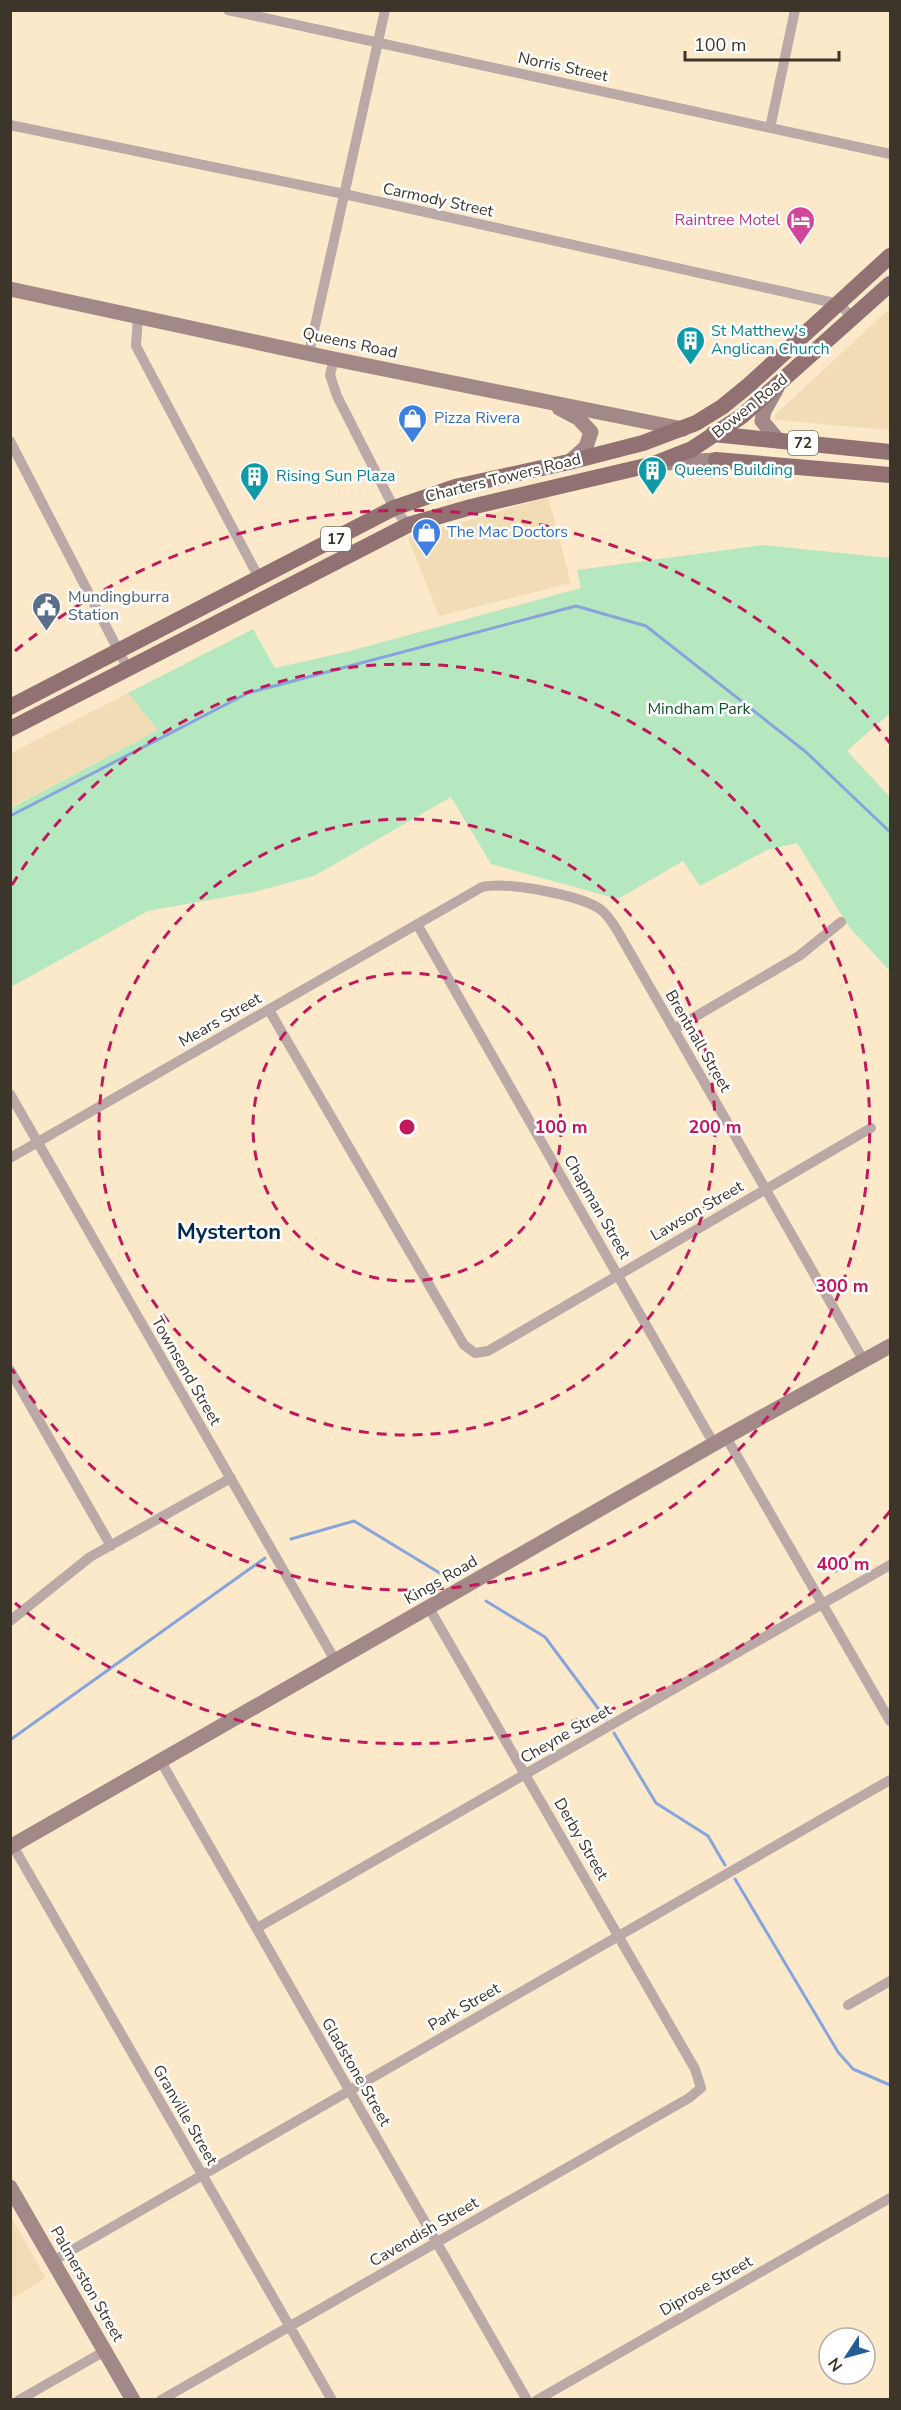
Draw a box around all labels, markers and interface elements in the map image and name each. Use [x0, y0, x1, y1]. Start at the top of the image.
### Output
scale bar [685, 24, 840, 62]
text: 100 m [694, 33, 746, 57]
street label: Norris Street [516, 47, 610, 87]
street label: Carmody Street [381, 178, 496, 223]
hotel icon: Raintree Motel [785, 204, 817, 246]
place label: Raintree Motel [674, 209, 780, 231]
place label: St Matthew's Anglican Church [711, 320, 830, 360]
street label: Queens Road [301, 322, 399, 364]
building icon: St Matthew's Anglican Church [674, 324, 706, 366]
street label: Bowen Road [707, 369, 793, 443]
shop icon: Pizza Rivera [397, 402, 429, 444]
place label: Pizza Rivera [434, 407, 520, 429]
road number: 72 [788, 431, 818, 455]
street label: Charters Towers Road [423, 448, 583, 508]
building icon: Queens Building [637, 454, 669, 496]
place label: Queens Building [674, 459, 793, 481]
building icon: Rising Sun Plaza [239, 460, 271, 502]
place label: Rising Sun Plaza [276, 465, 396, 487]
shop icon: The Mac Doctors [410, 516, 442, 558]
place label: The Mac Doctors [447, 521, 568, 543]
road number: 17 [321, 527, 351, 551]
place label: Mundingburra Station [68, 586, 169, 626]
public building icon: Mundingburra Station [31, 590, 63, 632]
park label: Mindham Park [647, 698, 752, 720]
street label: Brentnall Street [660, 986, 736, 1096]
street label: Mears Street [175, 987, 266, 1052]
text: 100 m [534, 1115, 588, 1139]
text: 200 m [688, 1115, 742, 1139]
centre of rings [397, 1117, 417, 1137]
street label: Chapman Street [558, 1151, 636, 1263]
street label: Lawson Street [647, 1175, 748, 1246]
district label: Mysterton [177, 1217, 281, 1247]
text: 300 m [815, 1274, 869, 1298]
street label: Townsend Street [146, 1313, 226, 1430]
street label: Kings Road [400, 1550, 482, 1610]
text: 400 m [816, 1552, 870, 1576]
street label: Cheyne Street [516, 1699, 616, 1769]
street label: Derby Street [549, 1794, 614, 1884]
street label: Park Street [424, 1977, 504, 2036]
street label: Gladstone Street [316, 2014, 396, 2130]
street label: Granville Street [147, 2061, 223, 2170]
street label: Cavendish Street [366, 2192, 483, 2272]
street label: Palmerston Street [45, 2222, 129, 2346]
street label: Diprose Street [656, 2250, 757, 2321]
north arrow [817, 2326, 877, 2386]
text: N [823, 2353, 848, 2376]

